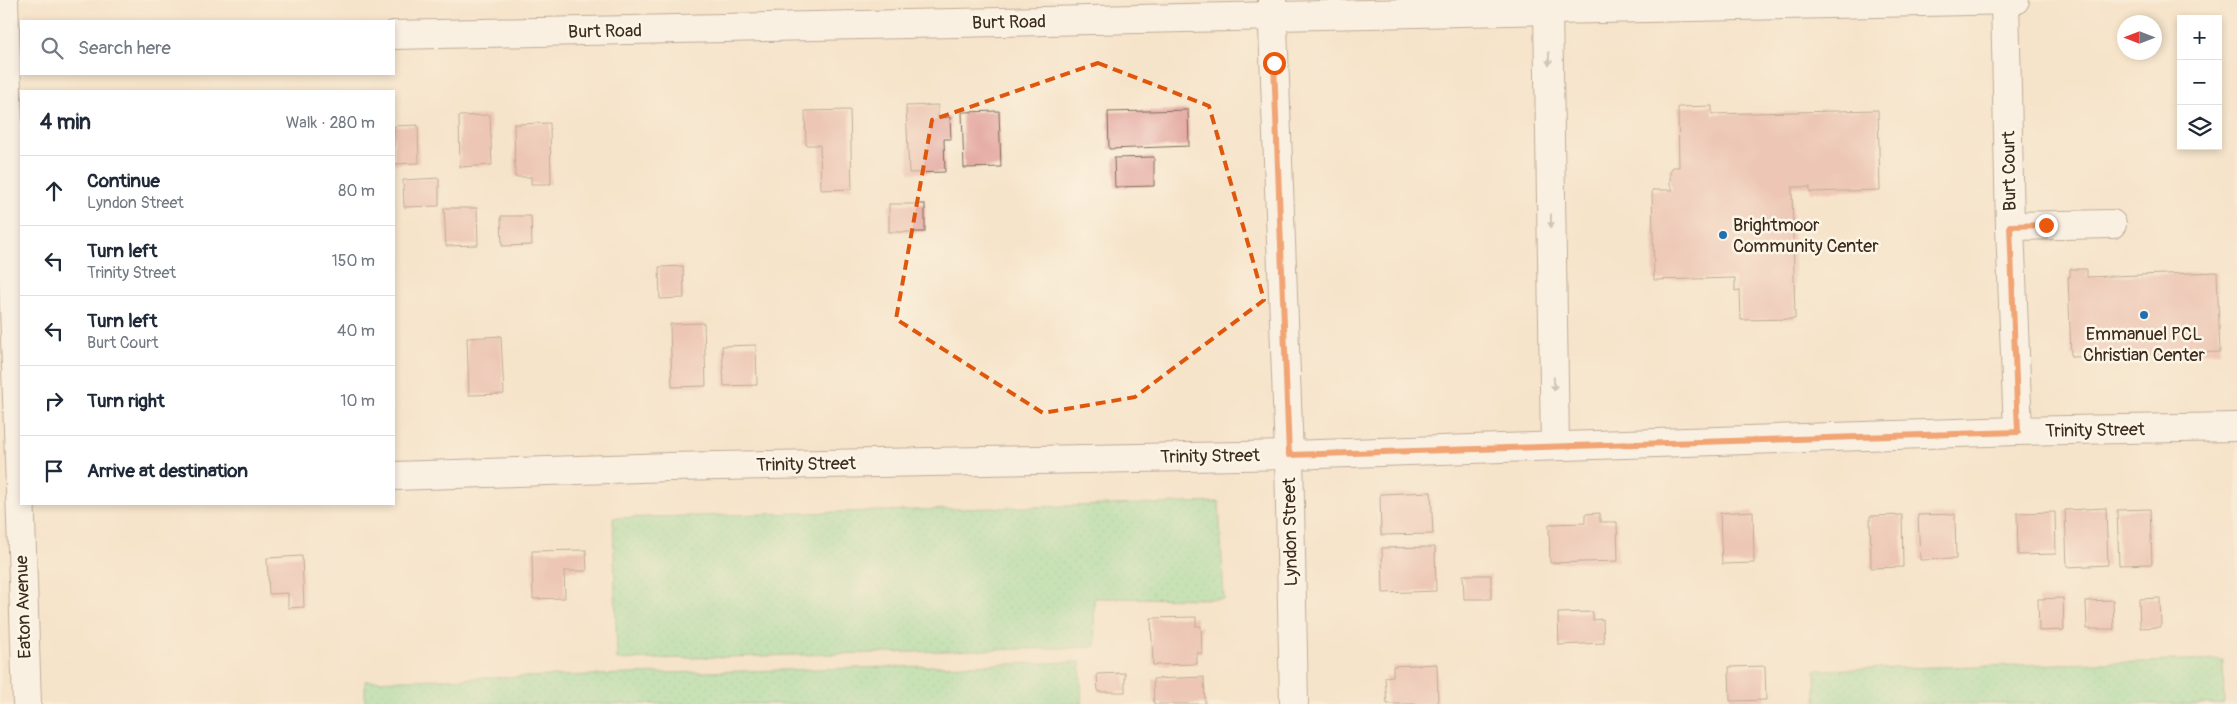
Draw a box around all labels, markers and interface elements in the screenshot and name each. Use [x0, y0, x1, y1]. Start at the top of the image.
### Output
street label: Burt Road [972, 10, 1046, 35]
north arrow [2117, 15, 2162, 60]
map controls [2177, 15, 2222, 150]
button: + [2177, 15, 2222, 60]
street label: Burt Road [568, 19, 642, 44]
search box [20, 20, 395, 75]
icon: search [38, 34, 66, 62]
text: Search here [78, 36, 171, 60]
one-way arrow [1545, 51, 1553, 67]
route start [1263, 52, 1286, 75]
button: − [2177, 60, 2222, 105]
button: layers [2177, 105, 2222, 150]
text: 4 min [40, 109, 91, 136]
text: Walk · 280 m [286, 113, 375, 133]
street label: Burt Court [1997, 130, 2022, 211]
text: Continue [87, 169, 160, 193]
icon: ahead [40, 177, 68, 205]
text: 80 m [338, 181, 375, 201]
text: Lyndon Street [87, 193, 184, 213]
one-way arrow [1548, 213, 1556, 229]
place label: Brightmoor Community Center [1733, 214, 1879, 258]
route end [2035, 214, 2058, 237]
marker: Brightmoor Community Center [1717, 229, 1729, 241]
text: Turn left [87, 239, 157, 263]
icon: left [40, 247, 68, 275]
text: 150 m [331, 251, 375, 271]
text: Trinity Street [87, 263, 176, 283]
text: Turn left [87, 309, 157, 333]
marker: Emmanuel PCL Christian Center [2138, 309, 2150, 321]
icon: left [40, 317, 68, 345]
text: 40 m [337, 321, 375, 341]
place label: Emmanuel PCL Christian Center [2083, 323, 2205, 367]
text: Burt Court [87, 333, 158, 353]
one-way arrow [1550, 376, 1558, 392]
icon: right [40, 387, 68, 415]
text: Turn right [87, 389, 165, 413]
text: 10 m [340, 391, 375, 411]
street label: Trinity Street [2045, 418, 2146, 443]
street label: Trinity Street [1160, 444, 1261, 469]
street label: Trinity Street [756, 452, 857, 477]
icon: arrive [40, 457, 68, 485]
text: Arrive at destination [87, 459, 248, 483]
street label: Lyndon Street [1278, 477, 1303, 587]
street label: Eaton Avenue [10, 555, 37, 659]

